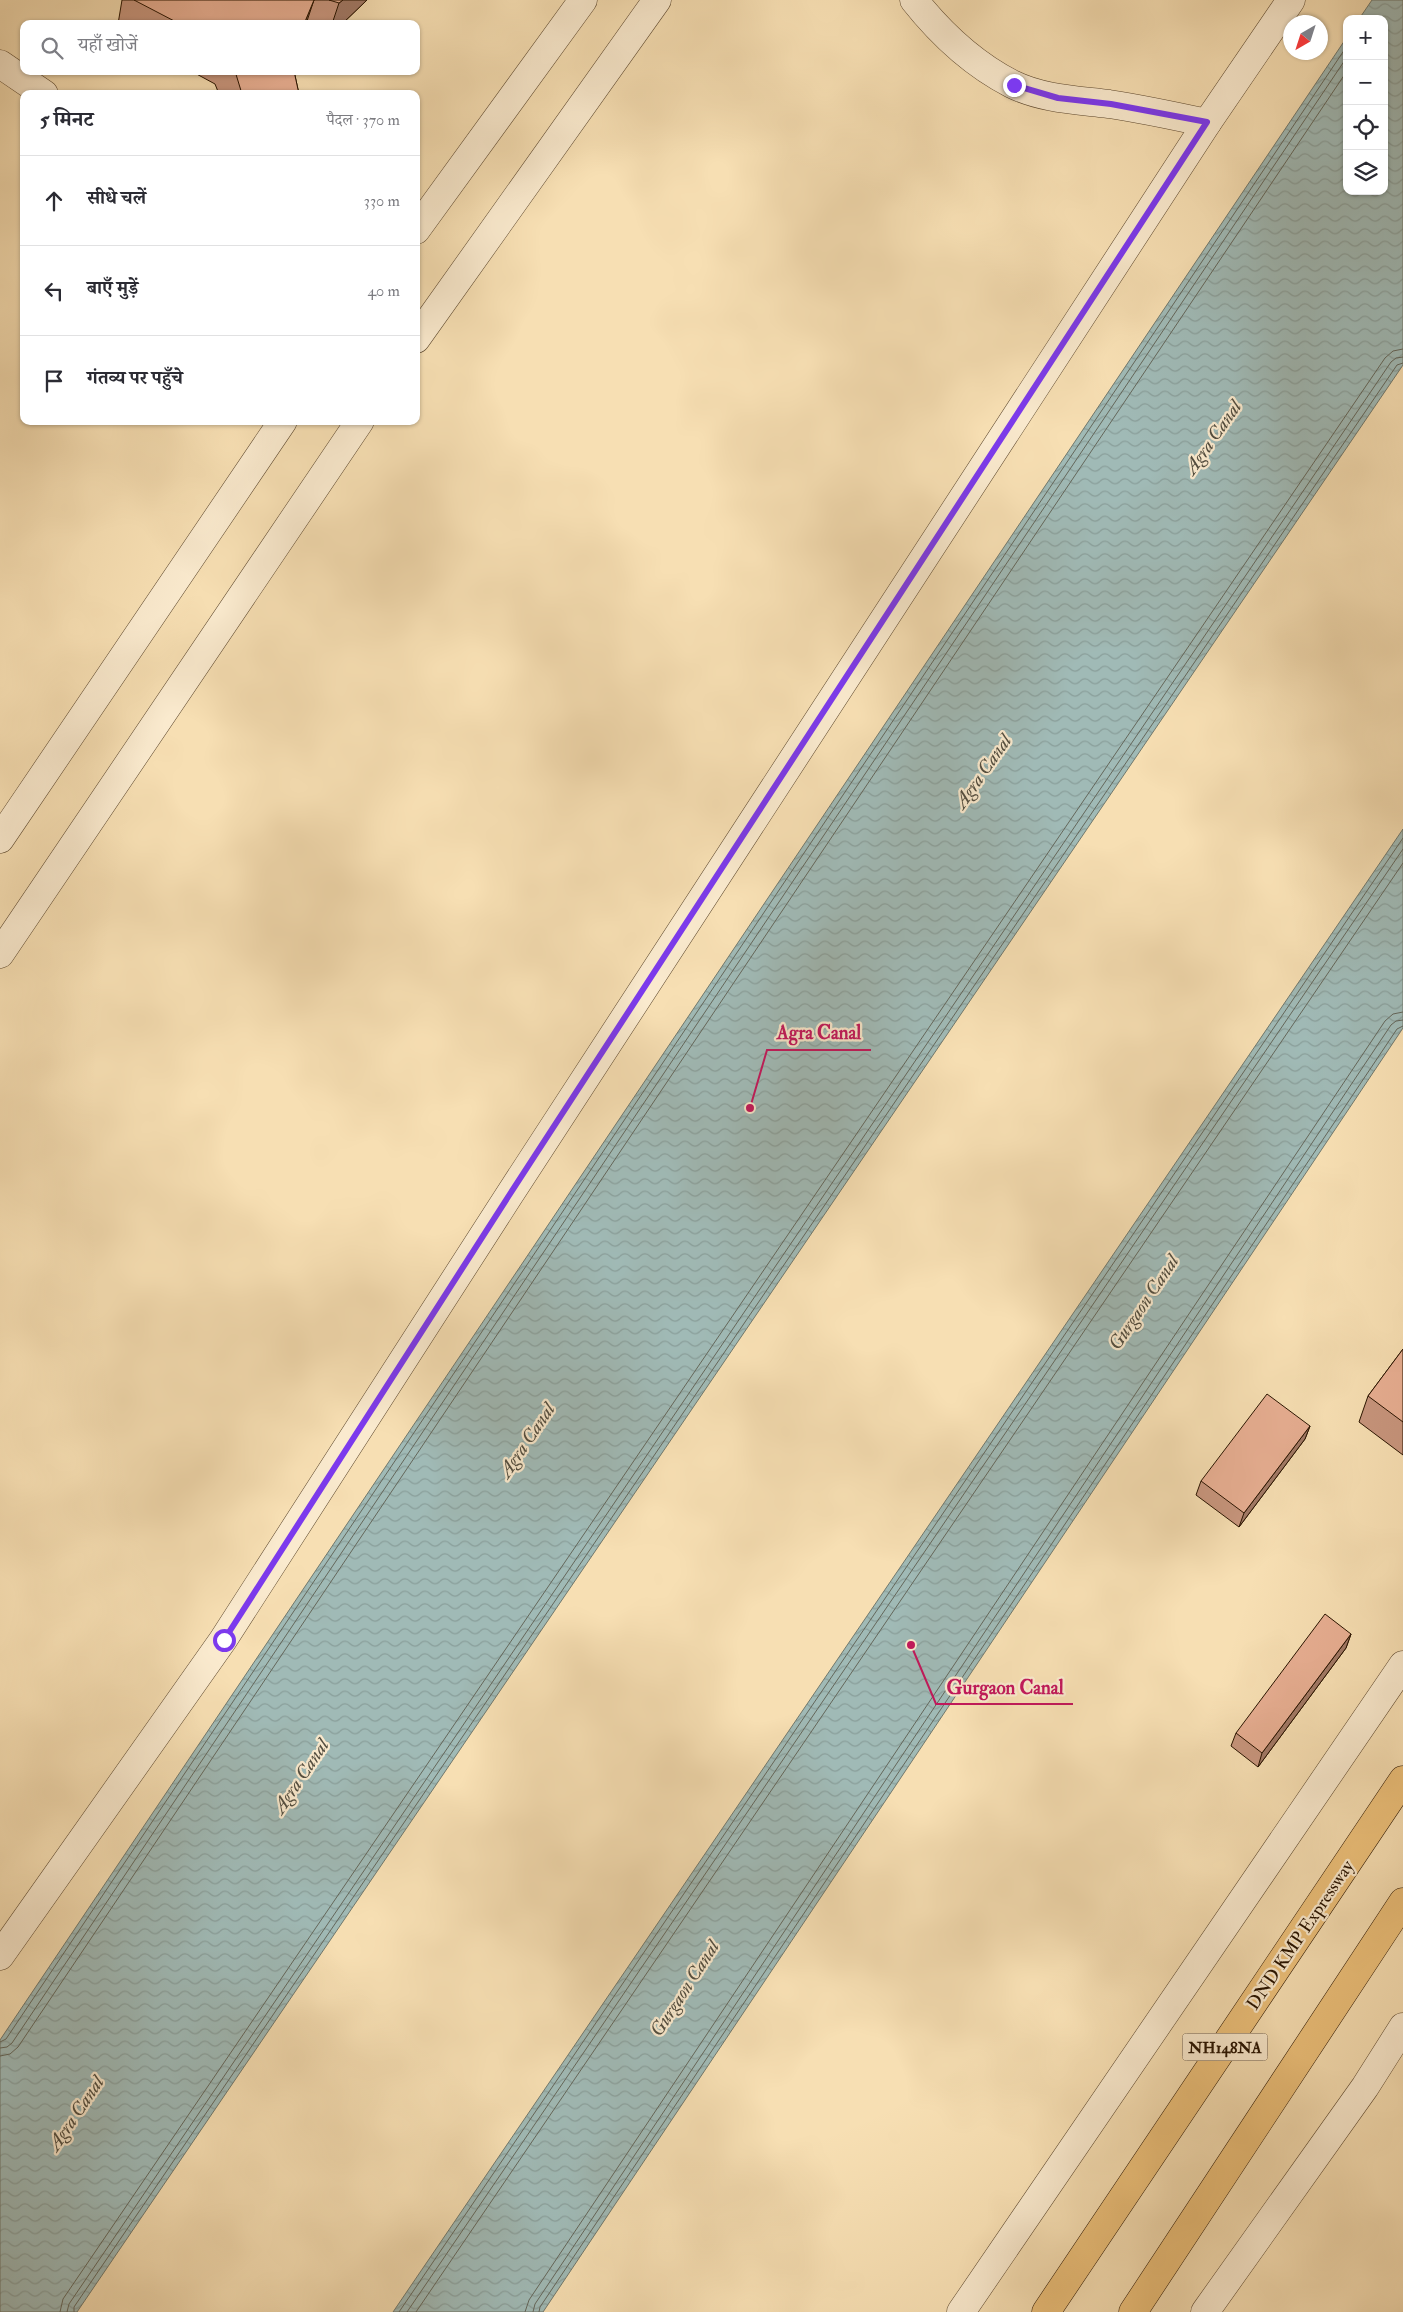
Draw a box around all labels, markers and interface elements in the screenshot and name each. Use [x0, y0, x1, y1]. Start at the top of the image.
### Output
north arrow [1283, 15, 1328, 60]
map controls [1343, 15, 1388, 195]
button: + [1343, 15, 1388, 60]
search box [20, 20, 420, 75]
text: यहाँ खोजें [78, 33, 138, 57]
icon: search [38, 34, 66, 62]
button: − [1343, 60, 1388, 105]
route end [1003, 74, 1026, 97]
button: locate [1343, 105, 1388, 150]
text: 5 मिनट [40, 106, 93, 133]
text: पैदल · 370 m [327, 110, 400, 130]
button: layers [1343, 150, 1388, 195]
text: सीधे चलें [87, 186, 146, 210]
icon: ahead [40, 187, 68, 215]
text: 330 m [364, 191, 400, 211]
text: बाएँ मुड़ें [87, 276, 138, 300]
icon: left [40, 277, 68, 305]
text: 40 m [367, 281, 400, 301]
text: गंतव्य पर पहुँचे [87, 366, 183, 390]
icon: arrive [40, 367, 68, 395]
water label: Agra Canal [1178, 395, 1248, 481]
water label: Agra Canal [948, 729, 1018, 815]
callout: Agra Canal [767, 1016, 871, 1050]
text: Agra Canal [776, 1021, 861, 1046]
water label: Gurgaon Canal [1103, 1249, 1185, 1355]
water label: Agra Canal [492, 1398, 561, 1484]
route start [213, 1629, 236, 1652]
callout: Gurgaon Canal [936, 1670, 1073, 1704]
text: Gurgaon Canal [946, 1676, 1064, 1701]
water label: Agra Canal [266, 1734, 335, 1820]
street label: DND KMP Expressway [1242, 1855, 1360, 2015]
water label: Gurgaon Canal [645, 1935, 726, 2041]
road number: NH148NA [1182, 2034, 1268, 2060]
water label: Agra Canal [41, 2071, 110, 2157]

